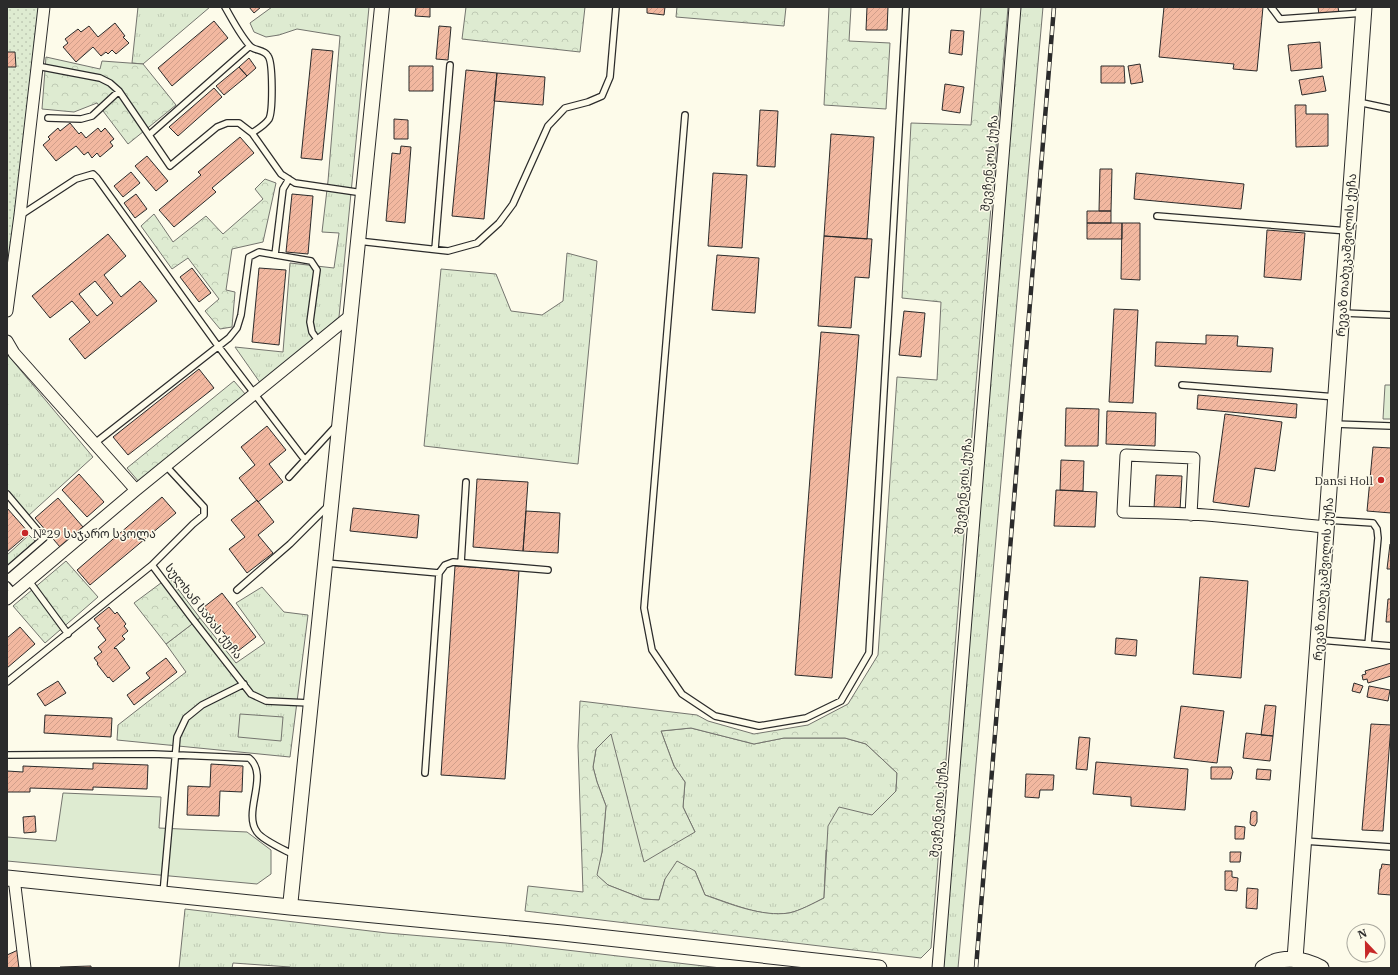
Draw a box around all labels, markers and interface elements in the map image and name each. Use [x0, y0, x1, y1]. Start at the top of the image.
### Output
street label: შევჩენკოს ქუჩა [977, 114, 1001, 212]
street label: რევაზ თაბუკაშვილის ქუჩა [1333, 173, 1360, 337]
street label: შევჩენკოს ქუჩა [951, 437, 975, 535]
place label: Dansi Holl [1314, 473, 1373, 488]
marker: Dansi Holl [1376, 475, 1386, 485]
street label: რევაზ თაბუკაშვილის ქუჩა [1310, 497, 1337, 661]
place label: №29 საჯარო სკოლა [33, 526, 156, 542]
marker: №29 საჯარო სკოლა [20, 528, 30, 538]
street label: სულხან საბას ქუჩა [161, 560, 246, 662]
street label: შევჩენკოს ქუჩა [926, 760, 950, 858]
north arrow [1346, 923, 1386, 963]
text: N [1356, 925, 1369, 942]

